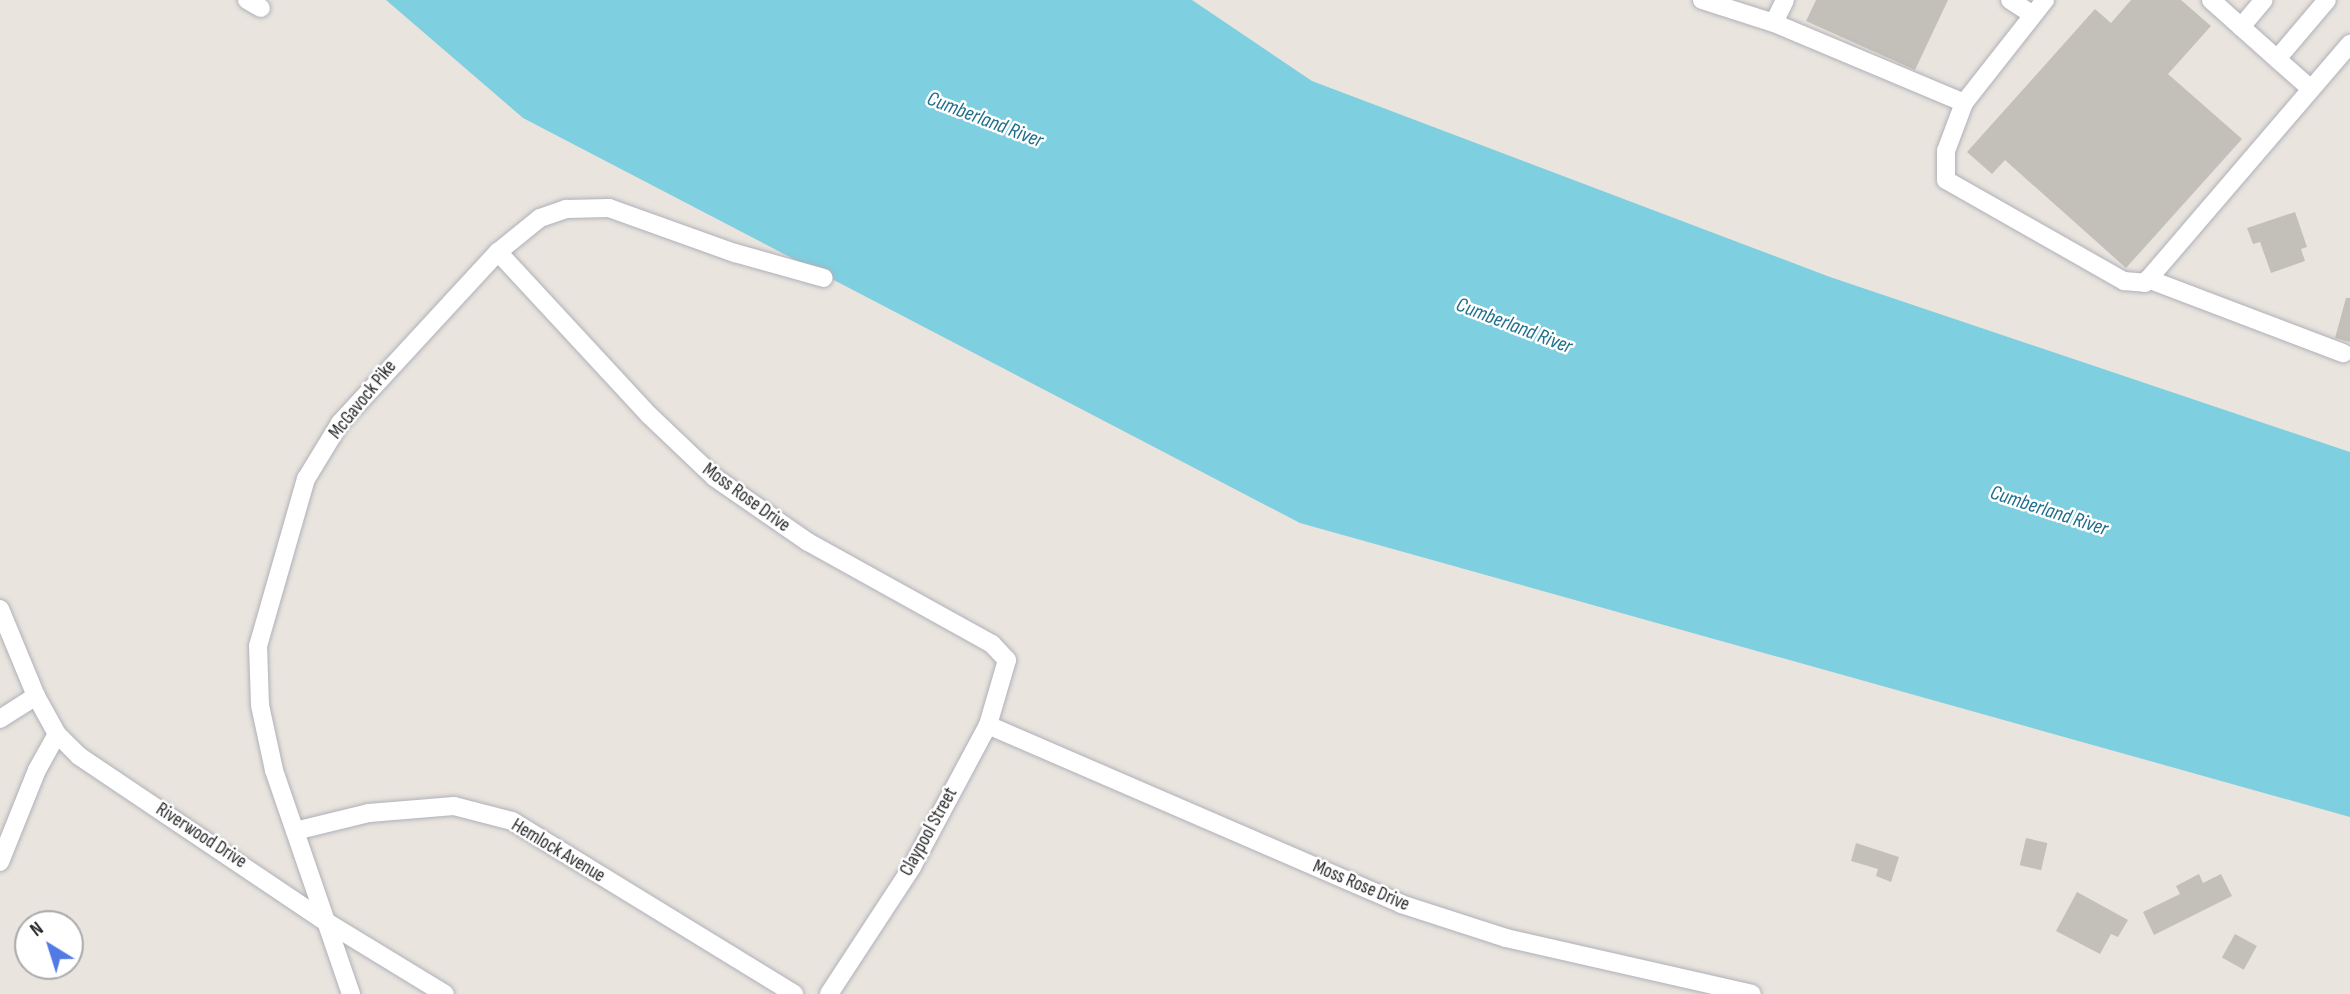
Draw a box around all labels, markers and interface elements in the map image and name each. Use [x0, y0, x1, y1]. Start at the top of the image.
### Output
water label: Cumberland River [923, 86, 1047, 154]
water label: Cumberland River [1452, 292, 1576, 360]
street label: McGavock Pike [324, 356, 402, 444]
street label: Moss Rose Drive [698, 459, 794, 537]
water label: Cumberland River [1987, 480, 2111, 542]
street label: Claypool Street [895, 784, 963, 880]
street label: Riverwood Drive [151, 798, 251, 874]
street label: Hemlock Avenue [507, 814, 609, 888]
street label: Moss Rose Drive [1309, 855, 1413, 917]
north arrow [14, 910, 84, 980]
text: N [26, 917, 48, 942]

